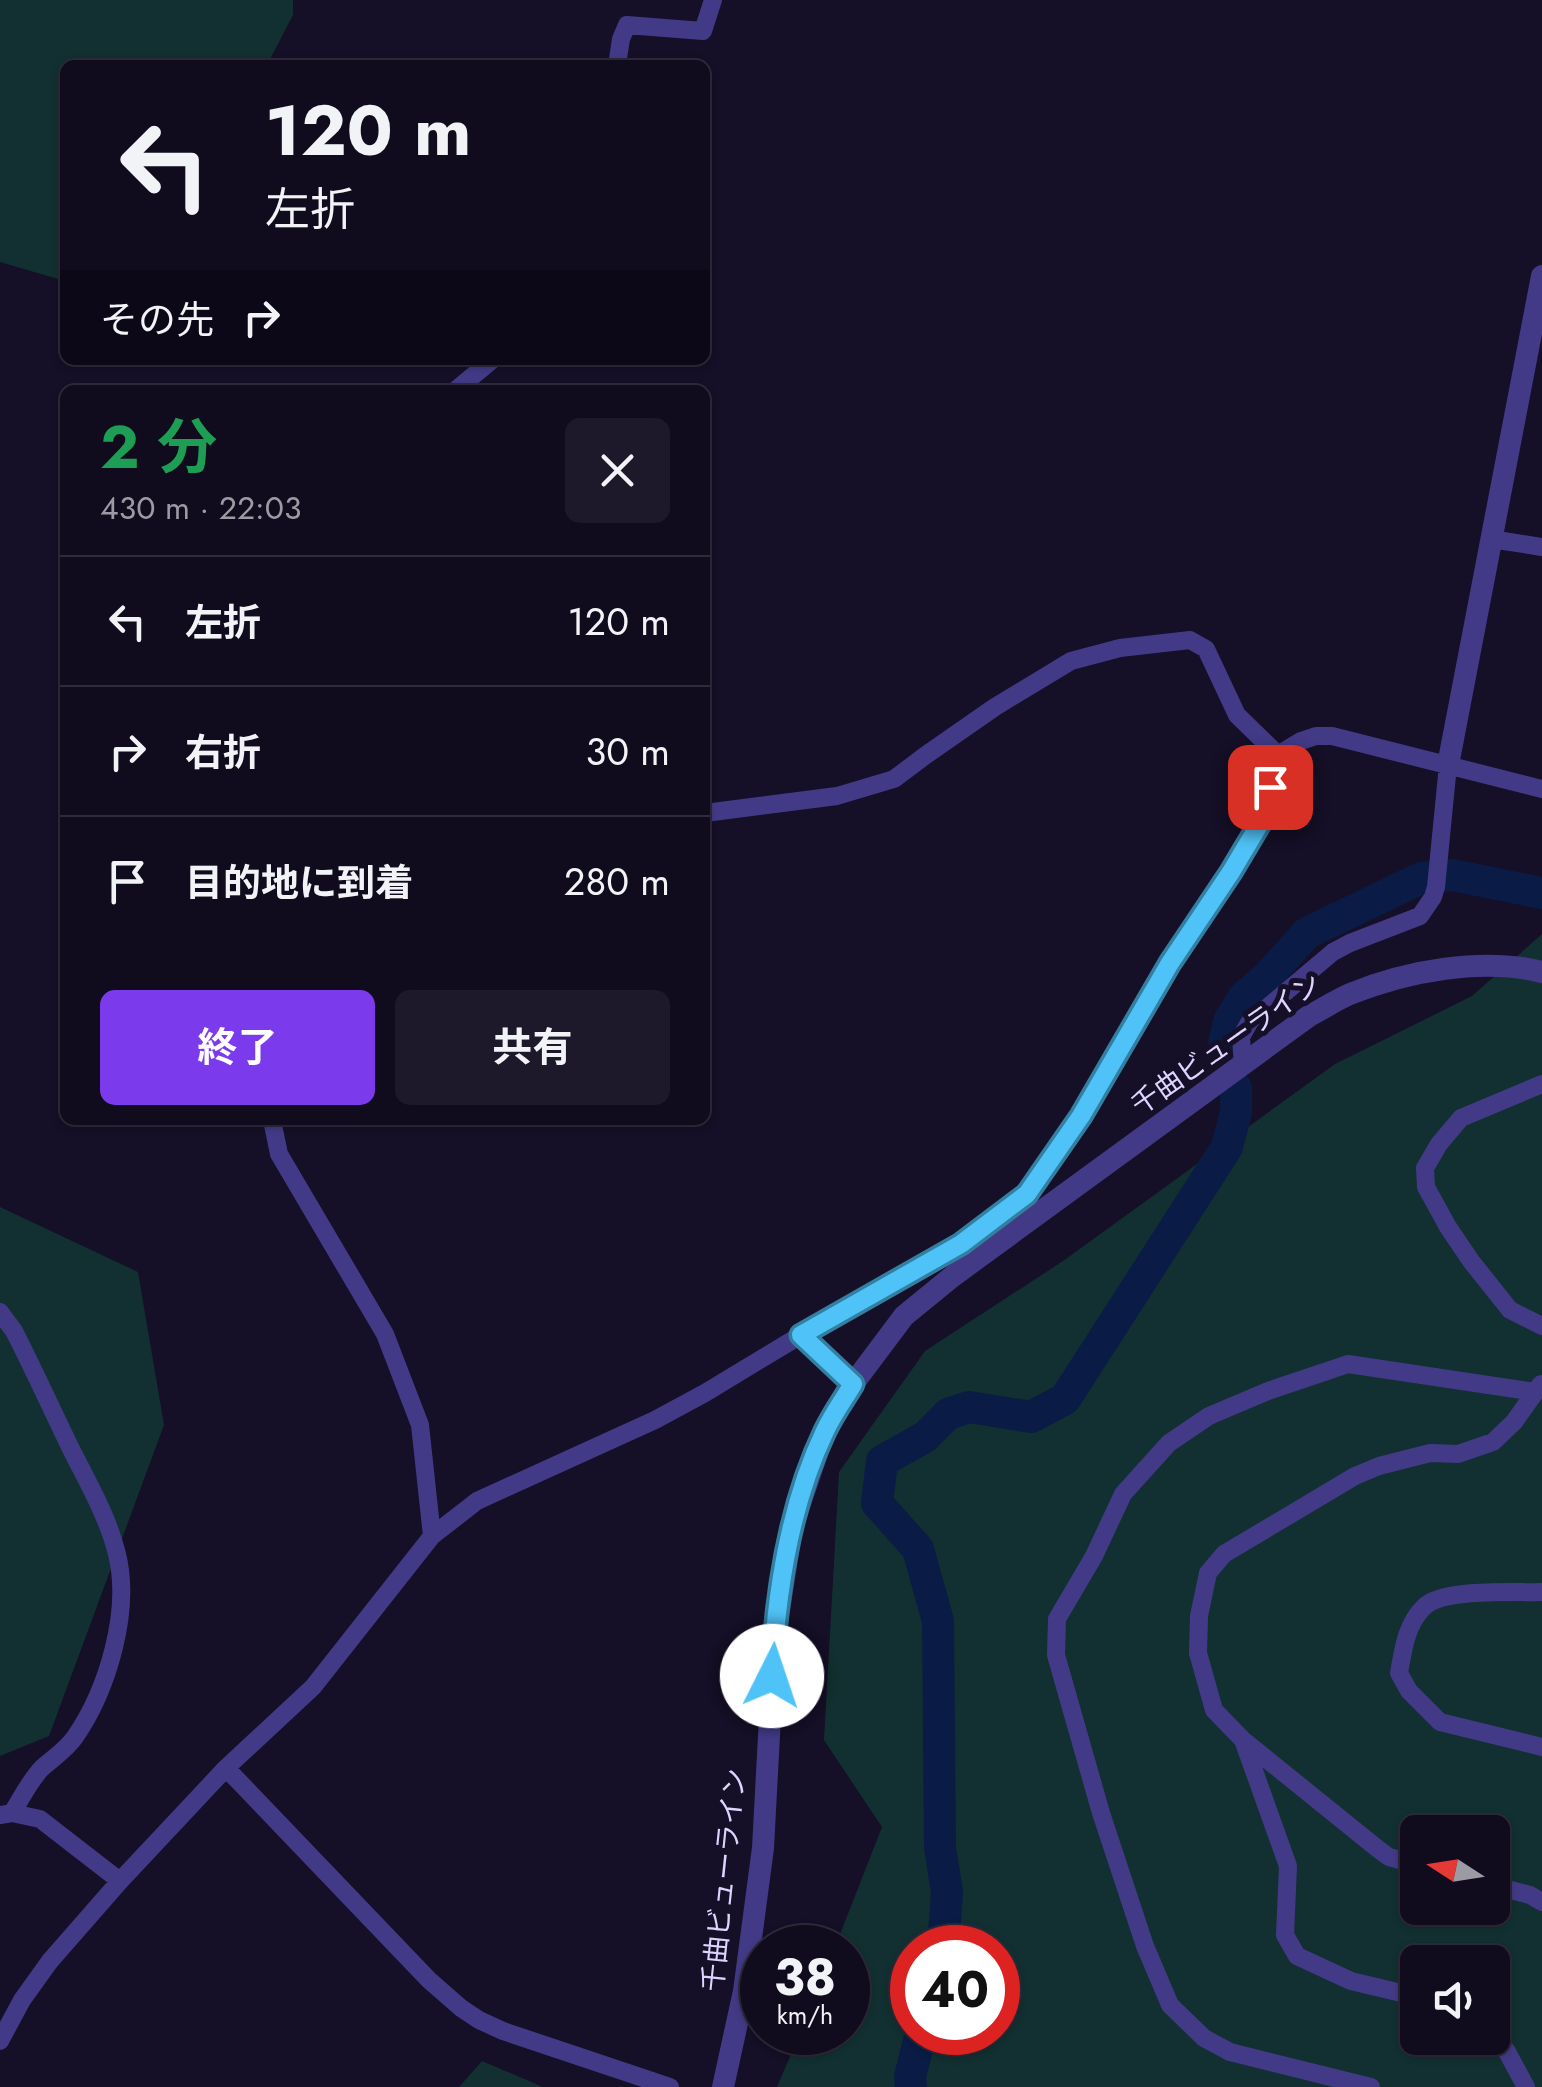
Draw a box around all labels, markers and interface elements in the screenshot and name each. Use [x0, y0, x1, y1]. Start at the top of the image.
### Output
text: 120 m [265, 80, 471, 181]
icon: left [100, 100, 230, 230]
text: 左折 [265, 177, 355, 242]
icon: right [234, 290, 289, 345]
text: その先 [100, 292, 214, 347]
text: 2 分 [100, 404, 217, 491]
button: close [565, 418, 670, 523]
text: 430 m · 22:03 [100, 485, 301, 531]
icon: left [100, 594, 155, 649]
text: 120 m [567, 594, 670, 649]
text: 左折 [185, 595, 261, 650]
icon: right [100, 724, 155, 779]
text: 30 m [585, 724, 670, 779]
text: 右折 [185, 725, 261, 780]
pin [1228, 745, 1313, 830]
icon: arrive [1243, 760, 1298, 815]
icon: arrive [100, 854, 155, 909]
text: 280 m [564, 854, 670, 909]
text: 目的地に到着 [185, 855, 413, 910]
street label: 千曲ビューライン [1122, 963, 1330, 1125]
button: 終了 [100, 990, 375, 1105]
button: 共有 [395, 990, 670, 1105]
position arrow [720, 1624, 824, 1728]
street label: 千曲ビューライン [692, 1766, 756, 1994]
north arrow [1400, 1815, 1510, 1925]
map controls [1400, 1815, 1510, 2055]
speed limit sign: 40 [890, 1925, 1020, 2055]
text: 38 [774, 1941, 836, 2014]
button: sound [1400, 1945, 1510, 2055]
text: km/h [777, 1997, 833, 2033]

